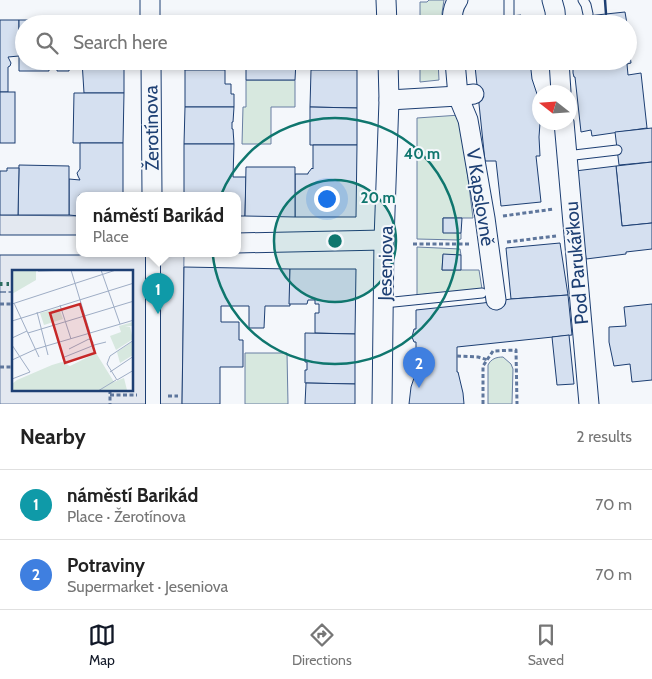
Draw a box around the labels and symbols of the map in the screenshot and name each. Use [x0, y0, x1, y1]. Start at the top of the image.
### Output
street label: Žerotínova [138, 85, 164, 171]
north arrow [532, 85, 577, 130]
text: 40 m [404, 145, 440, 163]
street label: V Kapslovně [461, 147, 500, 248]
your location [314, 186, 340, 212]
text: 20 m [361, 189, 395, 207]
street label: Pod Parukářkou [560, 200, 593, 326]
street label: Jeseniova [373, 225, 398, 302]
centre of rings [326, 232, 344, 250]
inset map [12, 270, 134, 392]
pin: 1 [142, 273, 174, 314]
pin: 2 [403, 347, 435, 388]

